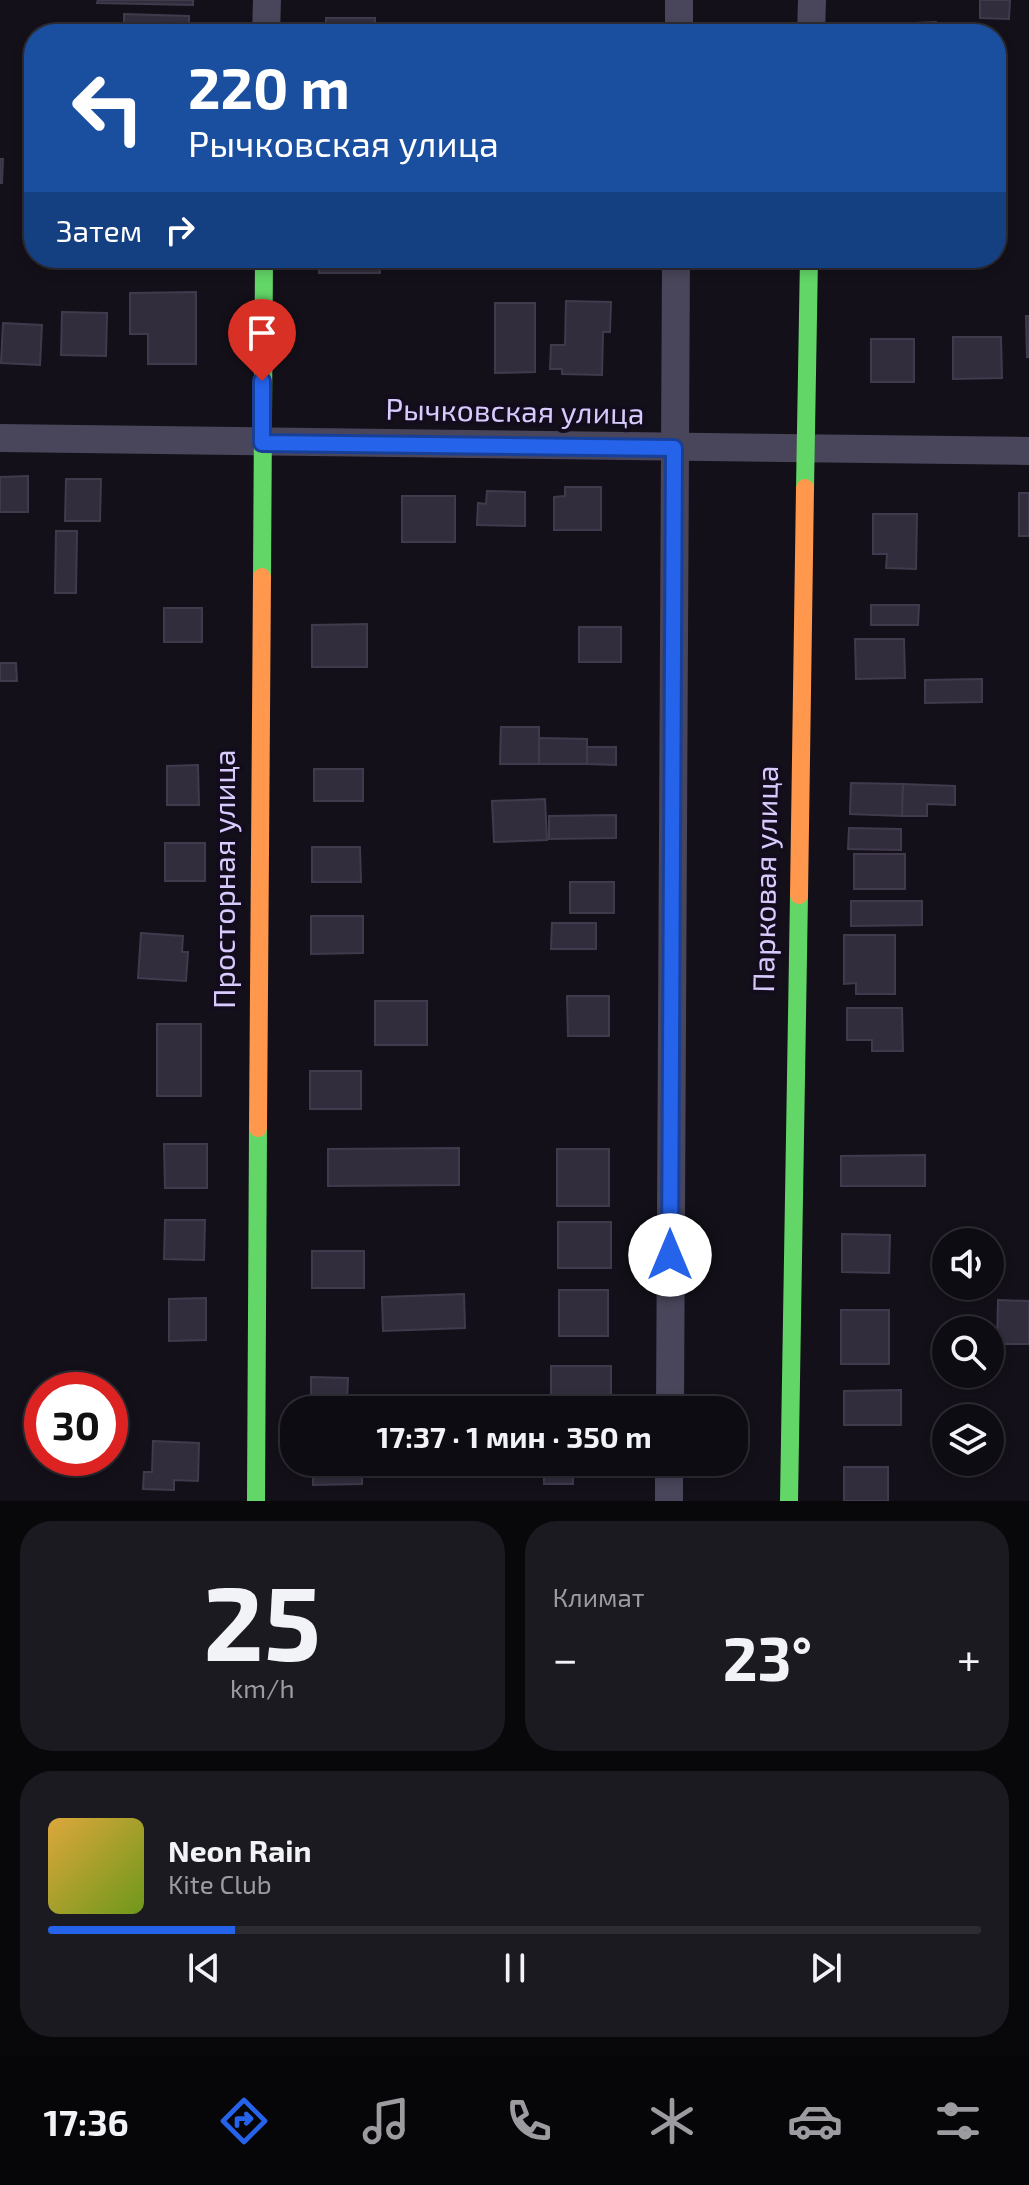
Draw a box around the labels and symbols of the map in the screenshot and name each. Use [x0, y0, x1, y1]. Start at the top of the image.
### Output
pin [228, 299, 296, 381]
street label: Рычковская улица [385, 390, 645, 431]
street label: Просторная улица [205, 749, 242, 1009]
street label: Парковая улица [744, 765, 785, 993]
position arrow [628, 1213, 712, 1297]
speed limit sign: 30 [24, 1372, 128, 1476]

